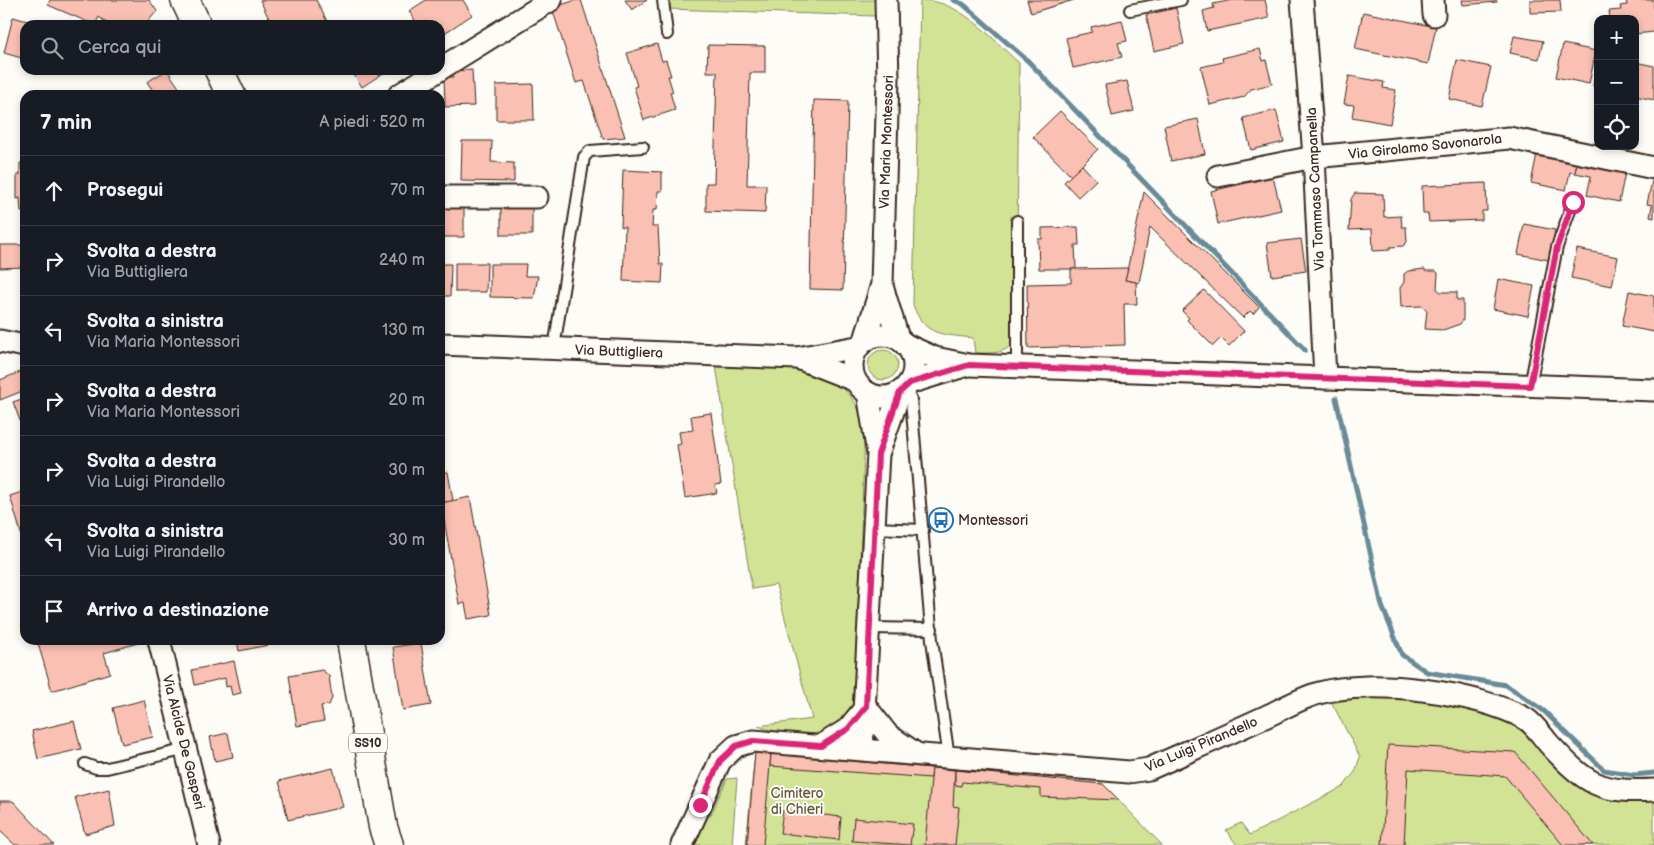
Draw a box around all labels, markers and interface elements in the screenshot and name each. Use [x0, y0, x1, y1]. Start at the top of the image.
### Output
map controls [1594, 15, 1639, 150]
button: + [1594, 15, 1639, 60]
search box [20, 20, 445, 75]
icon: search [38, 34, 66, 62]
text: Cerca qui [78, 36, 161, 59]
button: − [1594, 60, 1639, 105]
street label: Via Maria Montessori [876, 75, 897, 209]
button: locate [1594, 105, 1639, 150]
street label: Via Tommaso Campanella [1303, 107, 1328, 271]
text: 7 min [40, 110, 92, 135]
text: A piedi · 520 m [319, 113, 425, 132]
street label: Via Girolamo Savonarola [1347, 130, 1503, 163]
icon: ahead [40, 177, 68, 205]
text: Prosegui [87, 179, 163, 202]
text: 70 m [390, 181, 425, 200]
route start [1562, 191, 1585, 214]
text: Svolta a destra [87, 240, 217, 263]
icon: right [40, 247, 68, 275]
text: 240 m [379, 251, 425, 270]
text: Via Buttigliera [87, 263, 188, 282]
text: Svolta a sinistra [87, 310, 224, 333]
icon: left [40, 317, 68, 345]
text: 130 m [382, 321, 425, 340]
text: Via Maria Montessori [87, 333, 240, 352]
street label: Via Buttigliera [575, 341, 664, 362]
text: Svolta a destra [87, 380, 217, 403]
icon: right [40, 387, 68, 415]
text: 20 m [389, 391, 425, 410]
text: Via Maria Montessori [87, 403, 240, 422]
text: Svolta a destra [87, 450, 217, 473]
icon: right [40, 457, 68, 485]
text: 30 m [388, 461, 425, 480]
text: Via Luigi Pirandello [87, 473, 225, 492]
bus stop icon: Montessori [928, 507, 954, 533]
place label: Montessori [958, 512, 1028, 529]
text: Svolta a sinistra [87, 520, 224, 543]
icon: left [40, 527, 68, 555]
text: 30 m [388, 531, 425, 550]
text: Via Luigi Pirandello [87, 543, 225, 562]
icon: arrive [40, 597, 68, 625]
text: Arrivo a destinazione [87, 599, 269, 622]
street label: Via Alcide De Gasperi [159, 673, 208, 811]
street label: Via Luigi Pirandello [1142, 713, 1260, 776]
road number: SS10 [349, 734, 387, 752]
park label: Cimitero di Chieri [771, 785, 824, 818]
route end [689, 794, 712, 817]

